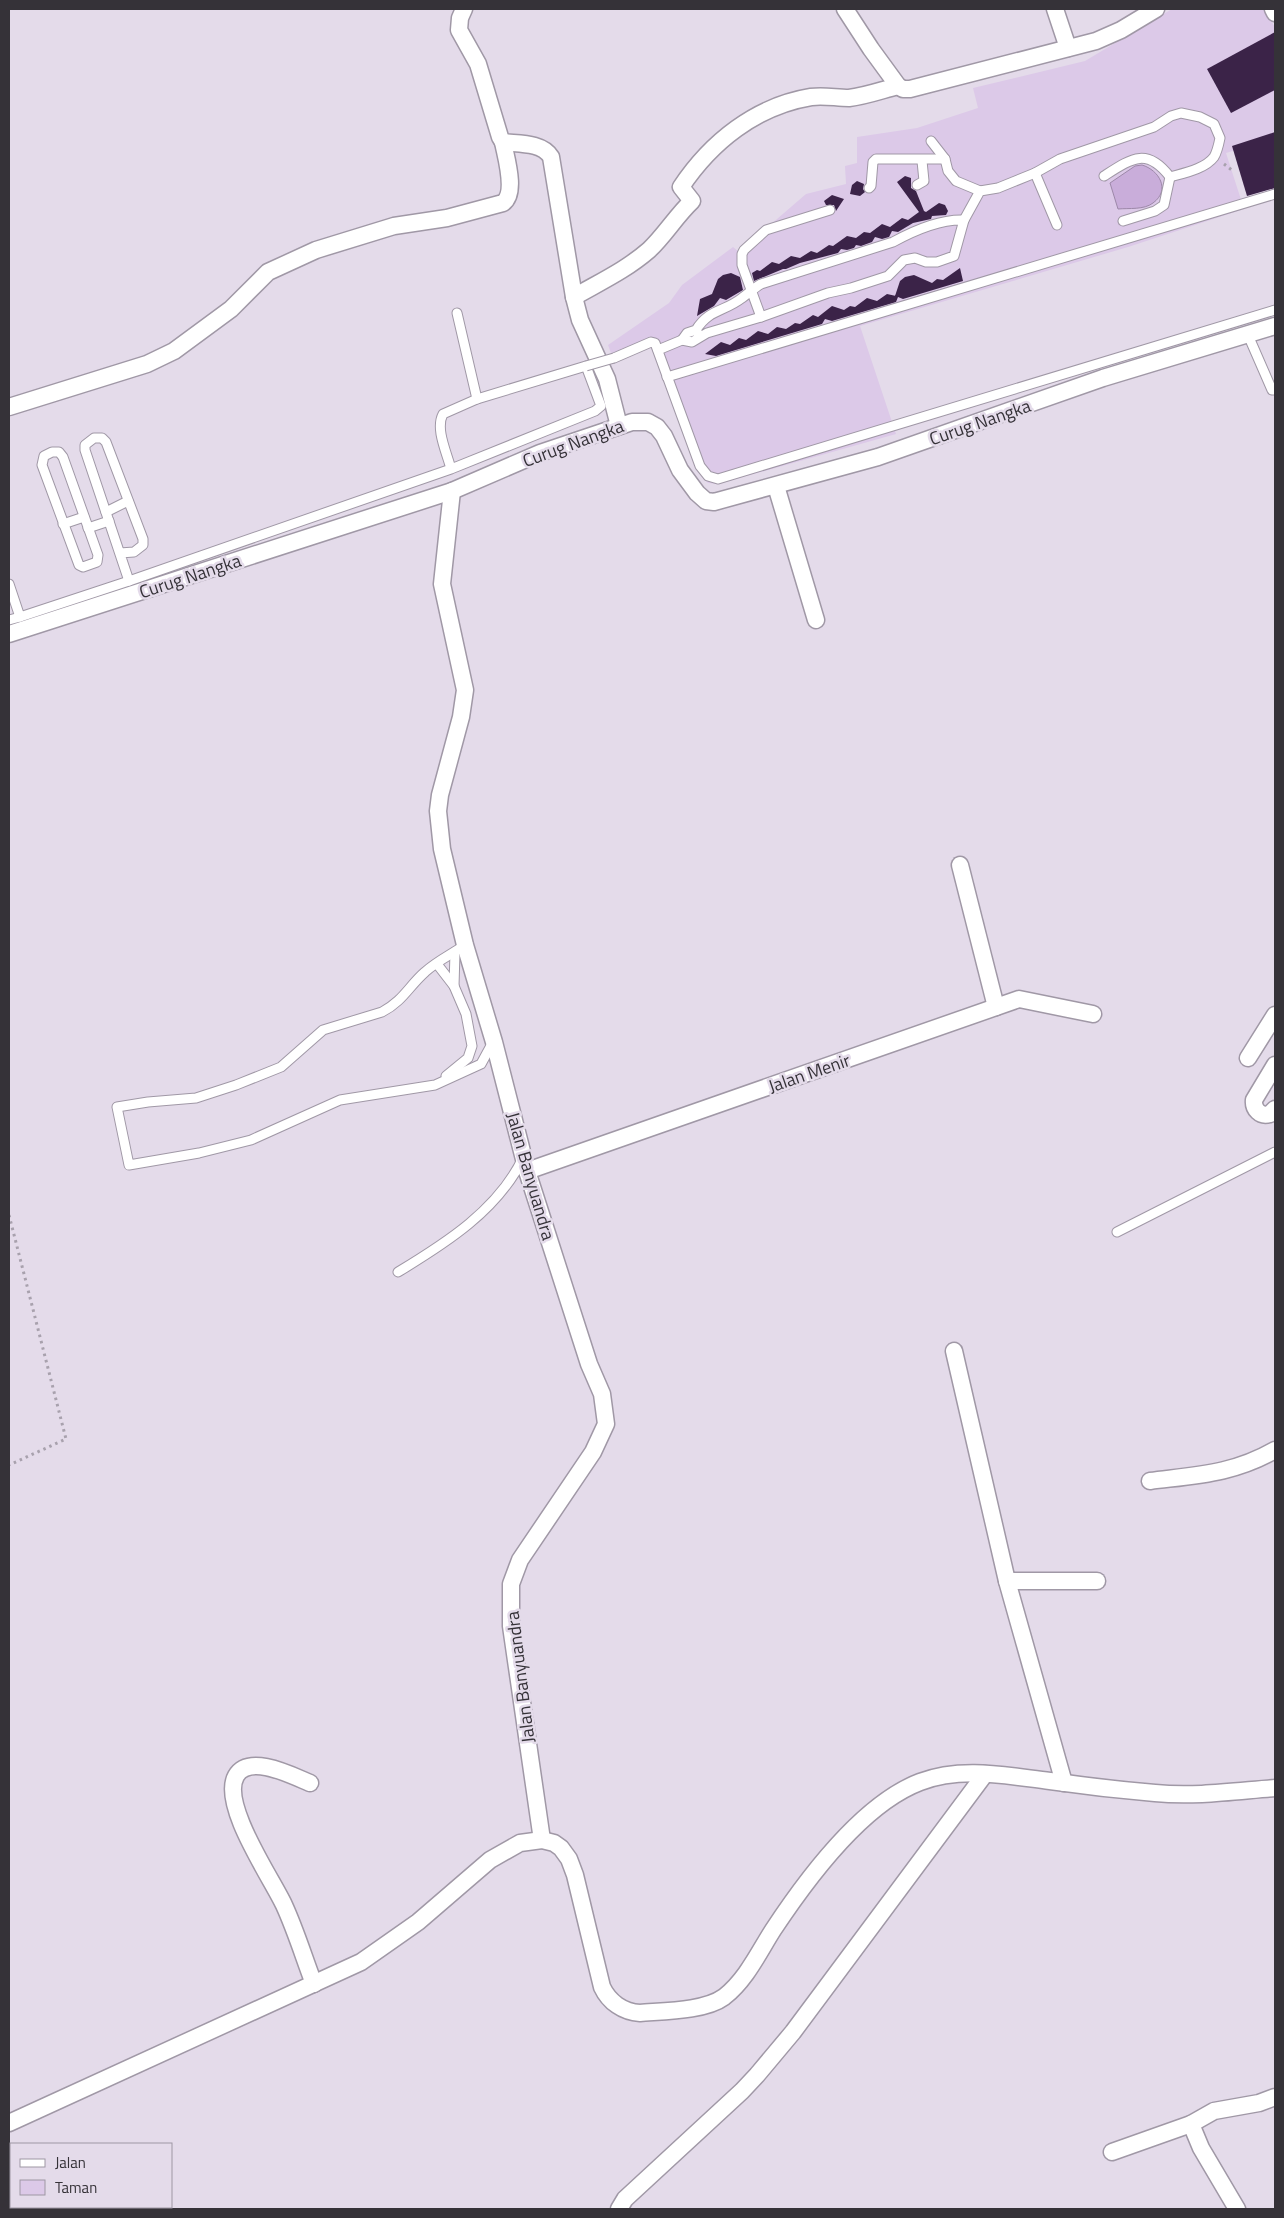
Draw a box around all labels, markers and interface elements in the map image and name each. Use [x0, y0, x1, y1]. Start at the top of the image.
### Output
street label: Curug Nangka [926, 392, 1034, 452]
street label: Curug Nangka [519, 412, 627, 474]
street label: Curug Nangka [135, 547, 245, 605]
street label: Jalan Menir [764, 1046, 854, 1100]
street label: Jalan Banyuandra [500, 1109, 562, 1243]
street label: Jalan Banyuandra [499, 1610, 541, 1744]
legend [10, 2143, 172, 2208]
text: Jalan [55, 2151, 86, 2174]
text: Taman [55, 2176, 97, 2199]

